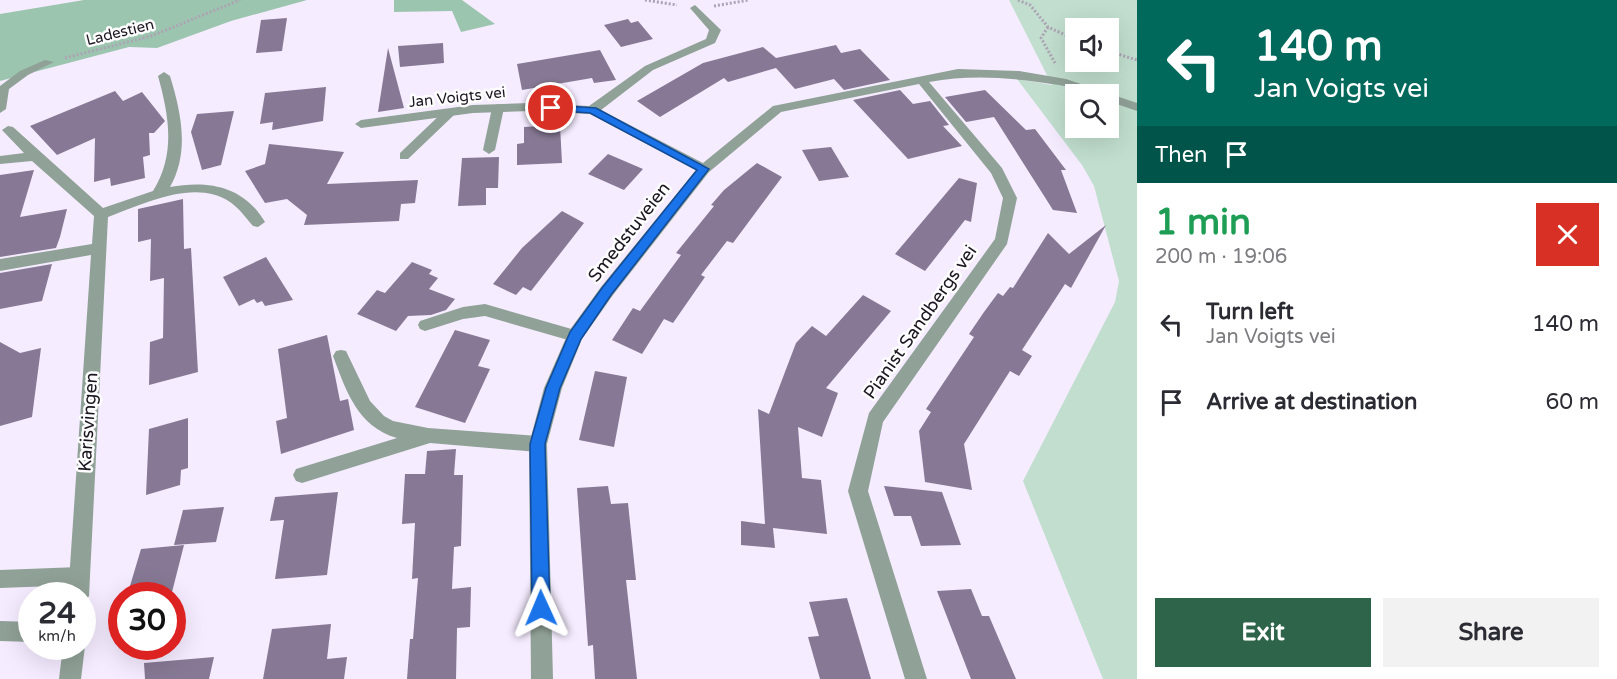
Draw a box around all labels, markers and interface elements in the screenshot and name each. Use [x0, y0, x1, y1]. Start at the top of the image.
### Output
street label: Ladestien [84, 15, 156, 49]
map controls [1065, 18, 1119, 138]
button: sound [1065, 18, 1119, 72]
text: 140 m [1254, 21, 1383, 72]
icon: left [1155, 24, 1233, 102]
text: Jan Voigts vei [1254, 72, 1429, 105]
pin [525, 82, 576, 133]
street label: Jan Voigts vei [408, 83, 506, 111]
button: search [1065, 84, 1119, 138]
icon: arrive [534, 91, 567, 124]
icon: arrive [1220, 138, 1253, 171]
text: Then [1155, 142, 1208, 168]
street label: Smedstuveien [583, 178, 675, 286]
text: 1 min [1155, 201, 1251, 244]
button: close [1536, 203, 1599, 266]
street label: Pianist Sandbergs vei [859, 241, 981, 403]
text: 200 m · 19:06 [1155, 245, 1287, 269]
text: Turn left [1206, 299, 1294, 325]
icon: left [1155, 308, 1188, 341]
text: 140 m [1532, 311, 1599, 337]
text: Jan Voigts vei [1206, 325, 1336, 349]
street label: Karisvingen [74, 372, 102, 472]
icon: arrive [1155, 386, 1188, 419]
text: Arrive at destination [1206, 389, 1417, 415]
text: 60 m [1545, 389, 1599, 415]
position arrow [509, 576, 573, 640]
speed limit sign: 30 [108, 582, 186, 660]
text: 24 [38, 595, 76, 632]
button: Exit [1155, 598, 1371, 667]
button: Share [1383, 598, 1599, 667]
text: km/h [38, 627, 76, 645]

